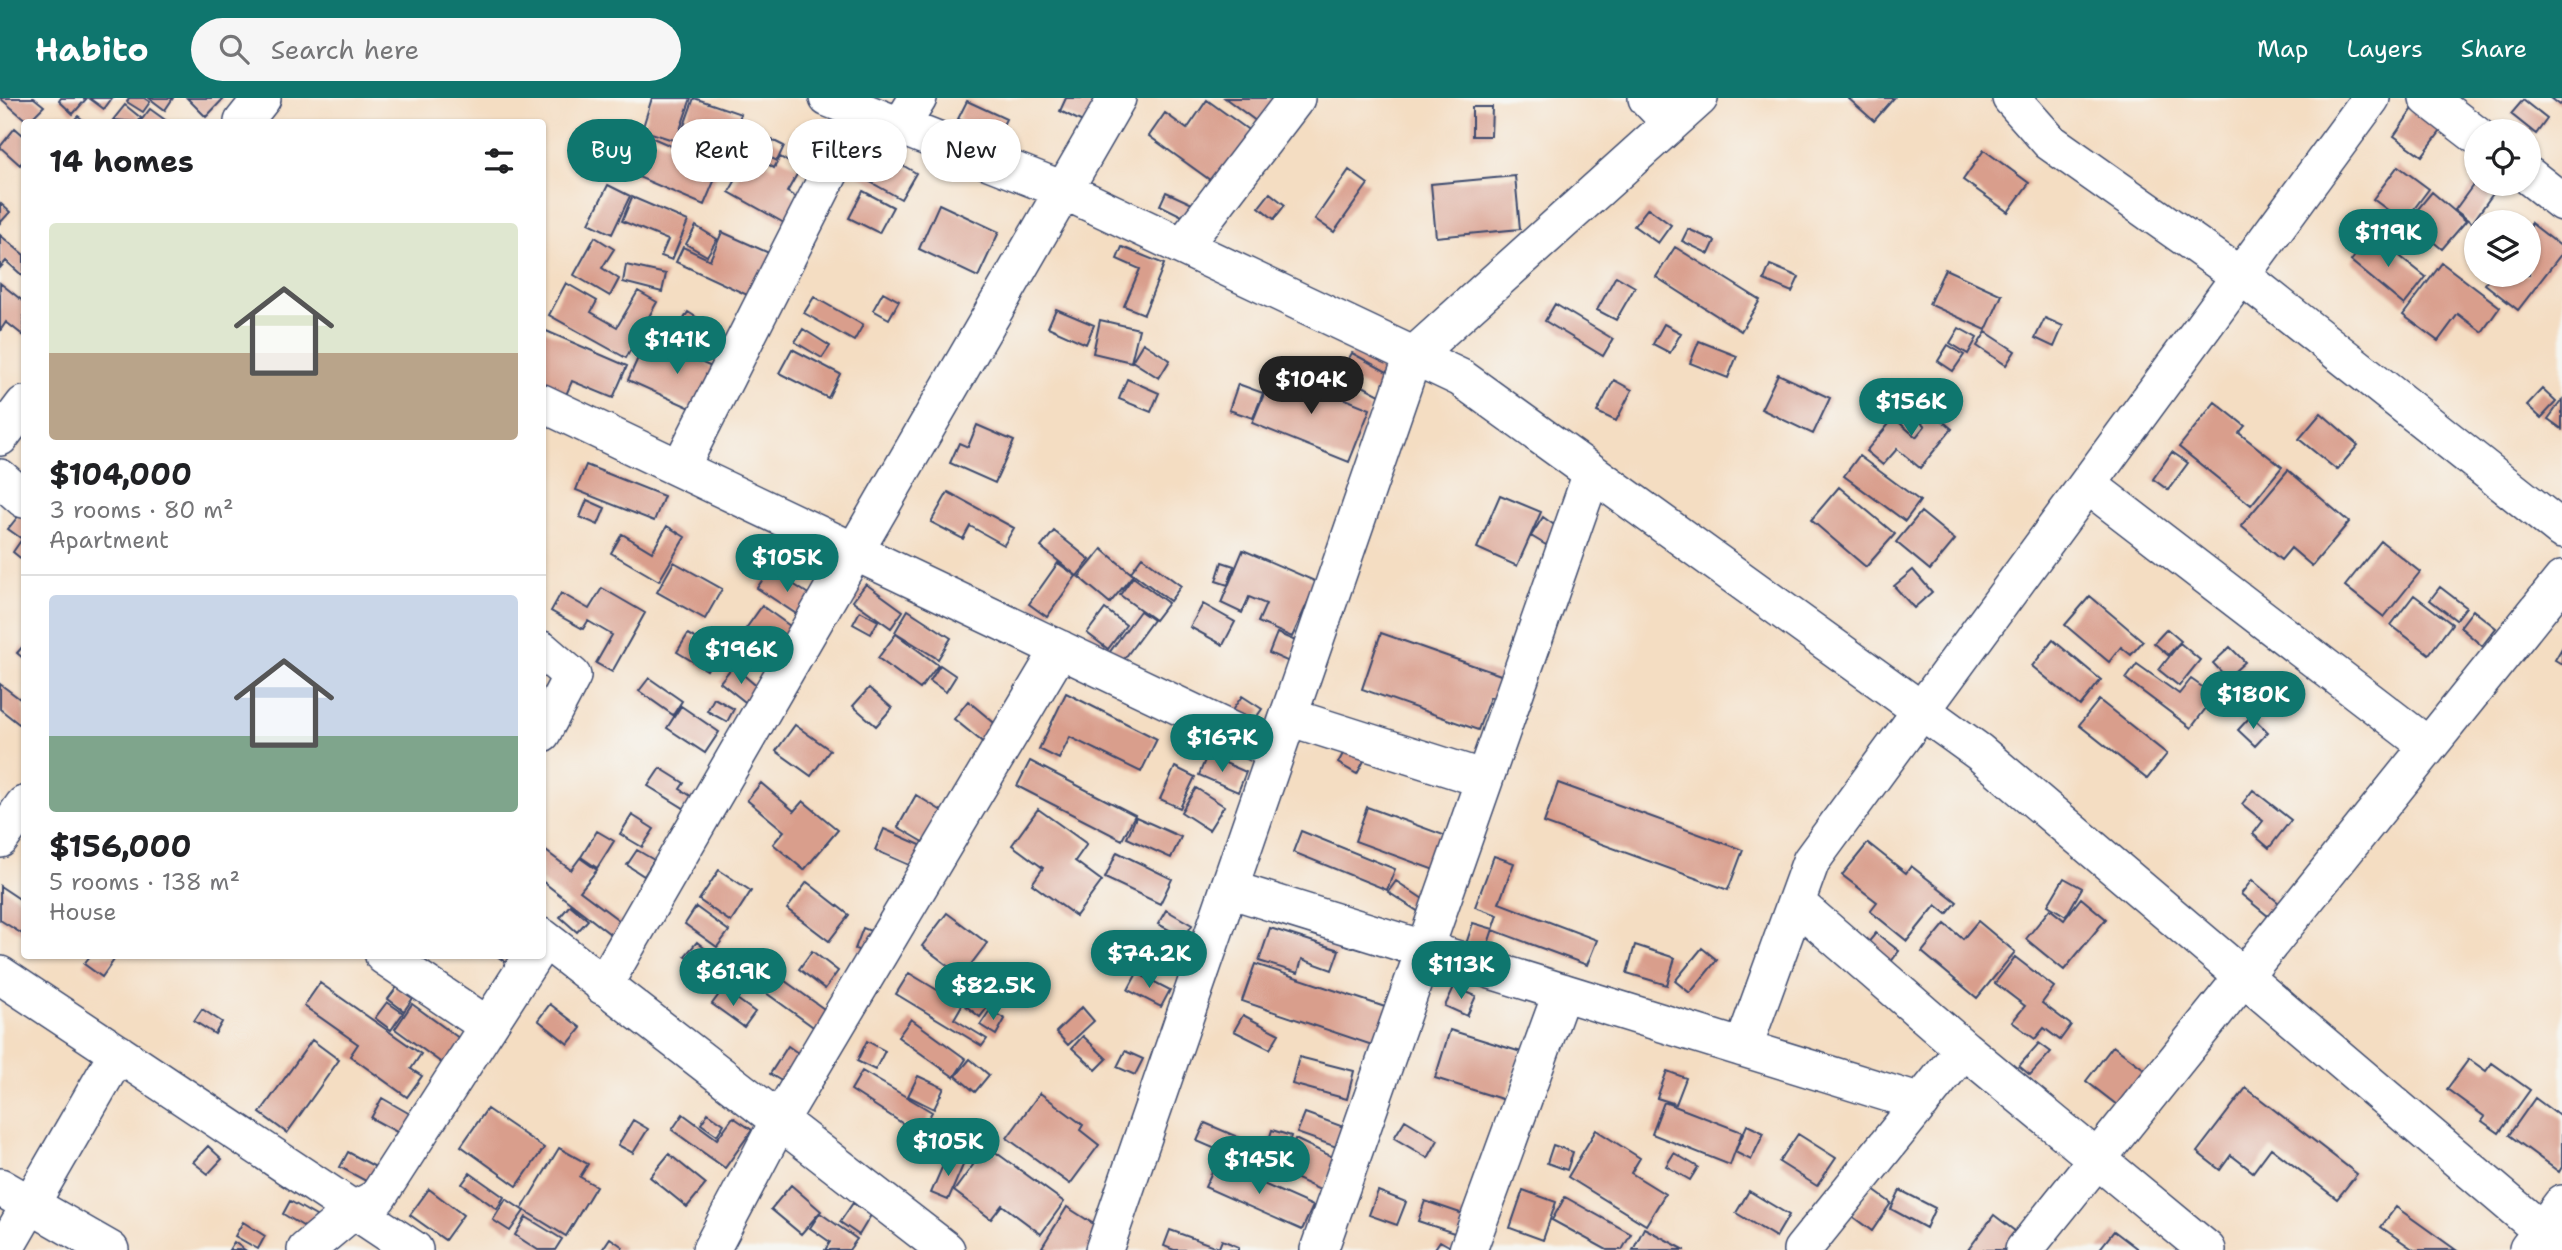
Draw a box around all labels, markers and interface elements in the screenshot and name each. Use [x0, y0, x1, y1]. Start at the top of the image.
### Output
search box [191, 18, 681, 81]
text: Habito [35, 27, 149, 72]
icon: search [215, 30, 253, 68]
text: Search here [271, 32, 419, 67]
text: Map [2257, 33, 2308, 65]
text: Layers [2346, 33, 2423, 65]
text: Share [2461, 33, 2527, 65]
chip: Buy [567, 119, 657, 182]
chip: Rent [671, 119, 773, 182]
chip: Filters [787, 119, 907, 182]
chip: New [921, 119, 1021, 182]
map controls [2464, 119, 2541, 287]
button: locate [2464, 119, 2541, 196]
text: 14 homes [49, 141, 194, 182]
icon: filters [480, 142, 518, 180]
pin: $119K [2339, 209, 2437, 269]
button: layers [2464, 210, 2541, 287]
text: $119K [2355, 217, 2421, 247]
icon: home [221, 268, 347, 394]
pin: $141K [628, 316, 726, 376]
text: $141K [644, 324, 710, 354]
pin: $104K [1262, 356, 1360, 416]
text: $104K [1275, 364, 1347, 394]
pin: $156K [1862, 378, 1960, 438]
text: $156K [1875, 386, 1947, 416]
text: $104,000 [49, 454, 192, 495]
text: 3 rooms · 80 m² [49, 495, 234, 525]
text: Apartment [49, 525, 169, 555]
pin: $105K [738, 534, 836, 594]
text: $105K [752, 542, 822, 572]
pin: $196K [692, 626, 790, 686]
text: $196K [705, 634, 777, 664]
icon: home [221, 640, 347, 766]
pin: $180K [2204, 672, 2302, 731]
text: $180K [2216, 679, 2290, 709]
pin: $167K [1173, 714, 1271, 774]
text: $167K [1186, 722, 1258, 752]
text: $156,000 [49, 826, 191, 867]
text: 5 rooms · 138 m² [49, 867, 240, 897]
text: House [49, 897, 117, 927]
pin: $74.2K [1092, 930, 1206, 990]
text: $74.2K [1107, 938, 1191, 968]
pin: $113K [1412, 942, 1510, 1001]
pin: $61.9K [676, 948, 790, 1008]
text: $113K [1428, 949, 1494, 979]
text: $61.9K [696, 956, 770, 986]
pin: $82.5K [936, 962, 1050, 1022]
text: $82.5K [951, 970, 1035, 1000]
pin: $105K [899, 1118, 997, 1178]
text: $105K [913, 1126, 983, 1156]
pin: $145K [1210, 1136, 1308, 1196]
text: $145K [1224, 1144, 1294, 1174]

